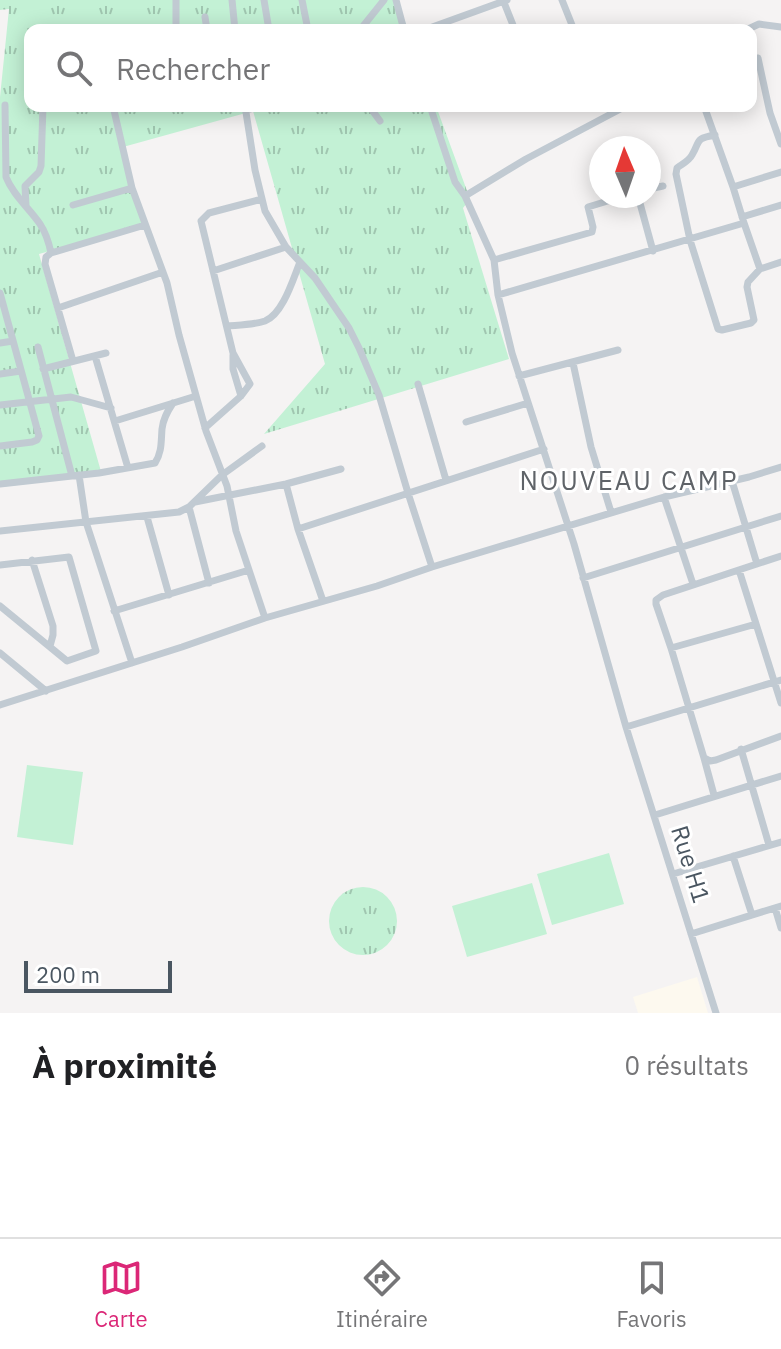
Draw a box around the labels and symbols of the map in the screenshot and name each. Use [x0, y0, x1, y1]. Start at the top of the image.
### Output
north arrow [589, 136, 661, 208]
district label: NOUVEAU CAMP [519, 463, 739, 497]
street label: Rue H1 [664, 821, 718, 907]
scale bar [24, 957, 172, 993]

